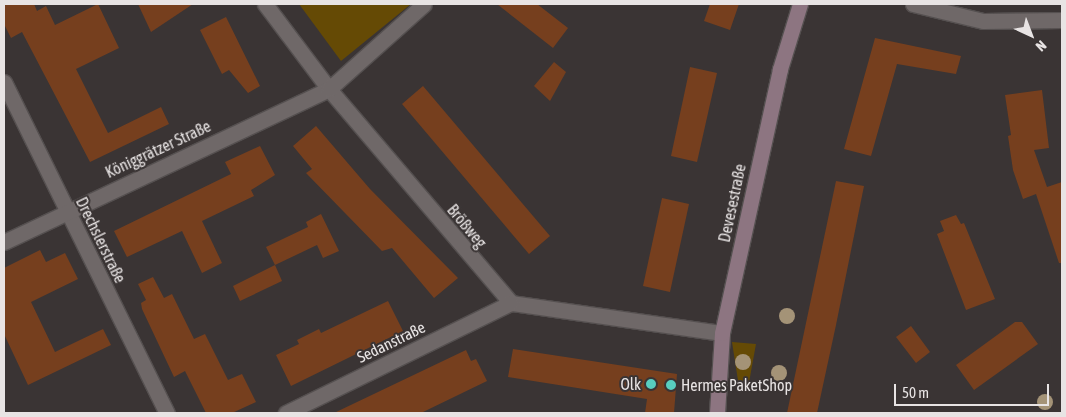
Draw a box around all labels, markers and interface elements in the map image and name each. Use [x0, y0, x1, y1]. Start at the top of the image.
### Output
north arrow [1006, 10, 1056, 60]
text: N [1033, 37, 1050, 55]
street label: Königgrätzer Straße [102, 116, 214, 182]
street label: Devesestraße [714, 162, 750, 244]
street label: Drechslerstraße [72, 194, 130, 286]
street label: Brößweg [443, 200, 491, 252]
street label: Sedanstraße [354, 317, 428, 367]
place label: Olk [620, 374, 641, 394]
scale bar [896, 374, 1051, 406]
place label: Hermes PaketShop [681, 375, 792, 395]
marker: Olk [645, 378, 657, 390]
marker: Hermes PaketShop [665, 379, 677, 391]
text: 50 m [902, 384, 929, 401]

